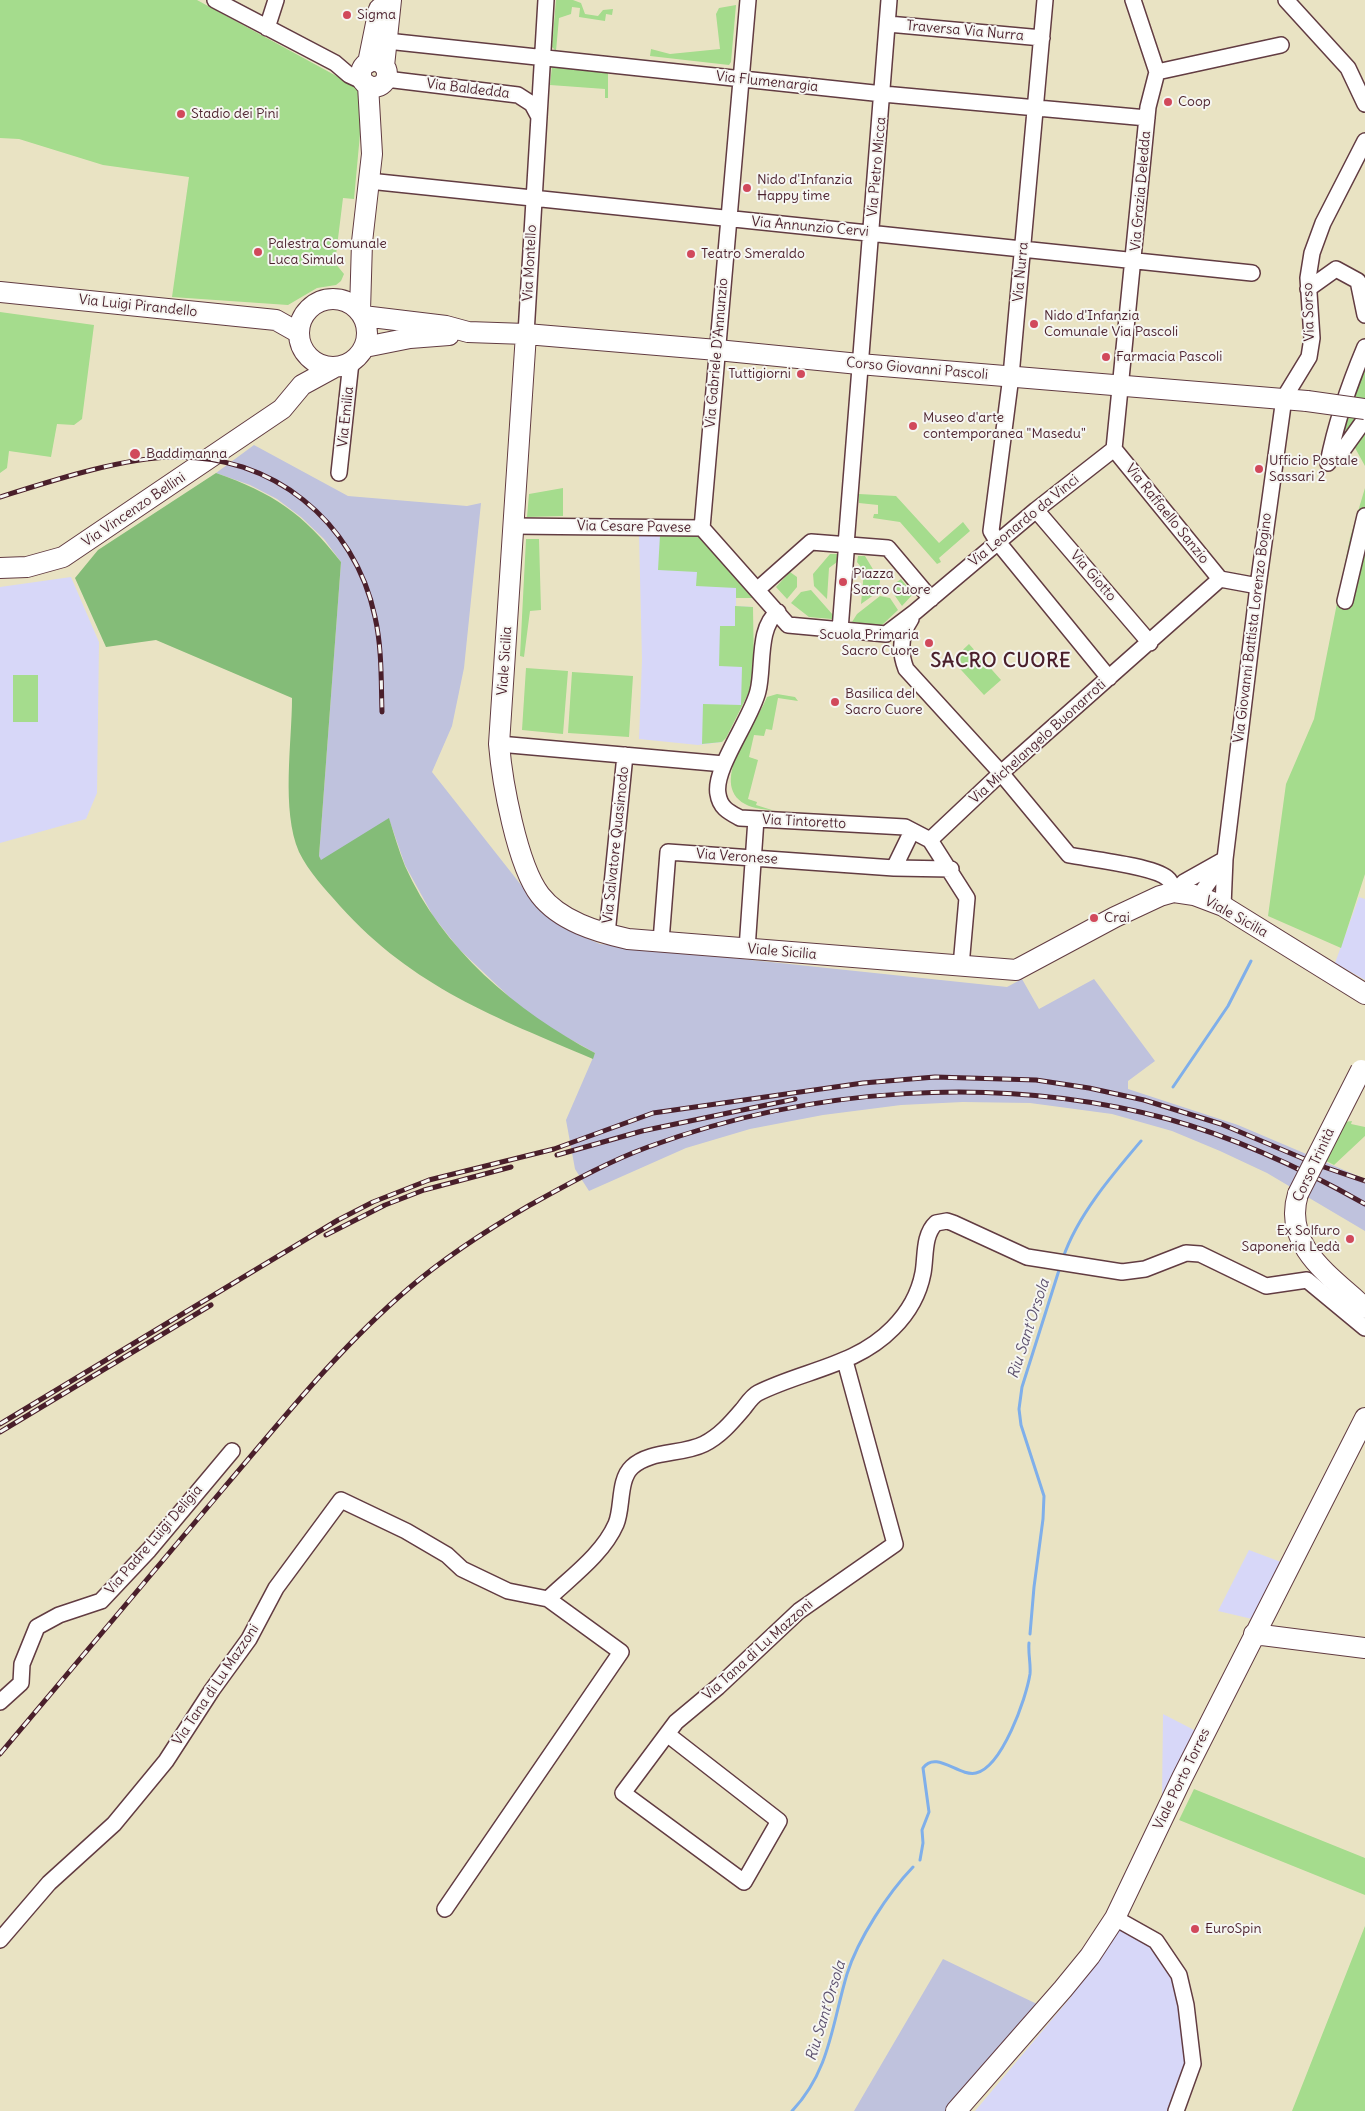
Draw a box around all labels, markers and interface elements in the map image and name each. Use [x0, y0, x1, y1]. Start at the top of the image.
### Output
place label: Sigma [357, 7, 396, 23]
marker: Sigma [341, 9, 353, 21]
street label: Traversa Via Nurra [906, 17, 1024, 45]
street label: Via Flumenargia [715, 68, 819, 96]
street label: Via Baldedda [425, 76, 511, 102]
place label: Coop [1178, 94, 1211, 110]
marker: Coop [1162, 96, 1174, 108]
place label: Stadio dei Pini [191, 106, 279, 122]
marker: Stadio dei Pini [175, 108, 187, 120]
street label: Via Pietro Micca [864, 116, 890, 218]
street label: Via Grazia Deledda [1127, 130, 1155, 252]
place label: Nido d'Infanzia Happy time [757, 172, 852, 204]
marker: Nido d'Infanzia Happy time [741, 182, 753, 194]
street label: Via Annunzio Cervi [751, 214, 869, 240]
street label: Via Montello [520, 224, 540, 302]
place label: Palestra Comunale Luca Simula [268, 236, 387, 268]
street label: Via Nurra [1010, 241, 1032, 303]
marker: Palestra Comunale Luca Simula [252, 246, 264, 258]
place label: Teatro Smeraldo [701, 246, 805, 262]
marker: Teatro Smeraldo [685, 248, 697, 260]
street label: Via Gabriele D'Annunzio [702, 277, 732, 429]
street label: Via Sorso [1300, 282, 1318, 342]
street label: Via Luigi Pirandello [78, 291, 198, 321]
place label: Nido d'Infanzia Comunale Via Pascoli [1044, 308, 1178, 341]
marker: Nido d'Infanzia Comunale Via Pascoli [1028, 318, 1040, 330]
place label: Farmacia Pascoli [1116, 349, 1222, 365]
marker: Farmacia Pascoli [1100, 351, 1112, 363]
street label: Corso Giovanni Pascoli [845, 354, 989, 384]
place label: Tuttigiorni [728, 366, 791, 382]
marker: Tuttigiorni [795, 368, 807, 380]
street label: Via Emilia [334, 386, 358, 448]
place label: Museo d'arte contemporanea "Masedu" [923, 410, 1086, 442]
marker: Museo d'arte contemporanea "Masedu" [907, 420, 919, 432]
place label: Baddimanna [146, 446, 227, 462]
marker: Baddimanna [128, 447, 142, 461]
place label: Ufficio Postale Sassari 2 [1269, 453, 1358, 486]
street label: Via Raffaello Sanzio [1122, 461, 1212, 567]
marker: Ufficio Postale Sassari 2 [1253, 463, 1265, 475]
street label: Via Vincenzo Bellini [79, 469, 189, 551]
street label: Via Leonardo da Vinci [966, 471, 1082, 571]
street label: Via Giovanni Battista Lorenzo Bogino [1231, 512, 1275, 744]
street label: Via Cesare Pavese [577, 518, 691, 536]
street label: Via Giotto [1066, 547, 1120, 605]
place label: Piazza Sacro Cuore [853, 566, 930, 598]
marker: Piazza Sacro Cuore [837, 576, 849, 588]
street label: Viale Sicilia [494, 626, 516, 696]
place label: Scuola Primaria Sacro Cuore [819, 627, 919, 660]
marker: Scuola Primaria Sacro Cuore [923, 637, 935, 649]
district label: SACRO CUORE [929, 651, 1073, 673]
street label: Via Michelangelo Buonarroti [966, 676, 1110, 808]
place label: Basilica del Sacro Cuore [845, 686, 922, 719]
marker: Basilica del Sacro Cuore [829, 696, 841, 708]
street label: Via Salvatore Quasimodo [599, 766, 633, 924]
street label: Via Tintoretto [761, 811, 847, 833]
street label: Via Veronese [696, 846, 778, 868]
street label: Viale Sicilia [1202, 893, 1270, 941]
place label: Crai [1104, 910, 1130, 926]
marker: Crai [1088, 912, 1100, 924]
street label: Viale Sicilia [747, 941, 817, 963]
street label: Corso Trinità [1290, 1125, 1338, 1205]
place label: Ex Solfuro Saponeria Ledà [1242, 1223, 1340, 1256]
marker: Ex Solfuro Saponeria Ledà [1344, 1233, 1356, 1245]
water label: Riu Sant'Orsola [1004, 1277, 1054, 1381]
street label: Via Padre Luigi Deligia [102, 1482, 206, 1598]
street label: Via Tana di Lu Mazzoni [699, 1596, 817, 1704]
street label: Via Tana di Lu Mazzoni [169, 1621, 263, 1749]
street label: Viale Porto Torres [1150, 1726, 1214, 1832]
place label: EuroSpin [1205, 1921, 1262, 1937]
marker: EuroSpin [1189, 1923, 1201, 1935]
water label: Riu Sant'Orsola [802, 1959, 850, 2063]

